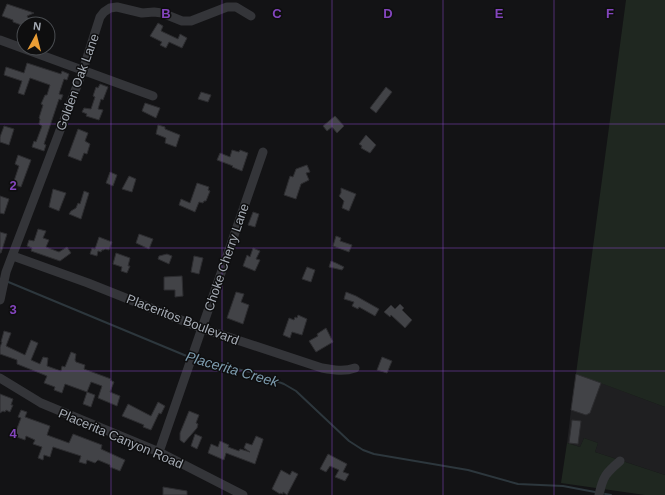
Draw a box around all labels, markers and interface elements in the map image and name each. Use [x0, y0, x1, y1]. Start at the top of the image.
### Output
text: B [161, 6, 171, 21]
text: C [272, 6, 282, 21]
text: D [383, 6, 393, 21]
text: E [495, 6, 504, 21]
text: F [606, 6, 614, 21]
north arrow [16, 16, 56, 56]
text: N [33, 20, 42, 33]
street label: Golden Oak Lane [53, 32, 102, 133]
text: 2 [9, 178, 17, 193]
street label: Choke Cherry Lane [201, 201, 252, 313]
street label: Placeritos Boulevard [124, 291, 241, 348]
text: 3 [9, 302, 17, 317]
water label: Placerita Creek [184, 348, 281, 390]
street label: Placerita Canyon Road [56, 405, 185, 471]
text: 4 [9, 426, 17, 441]

